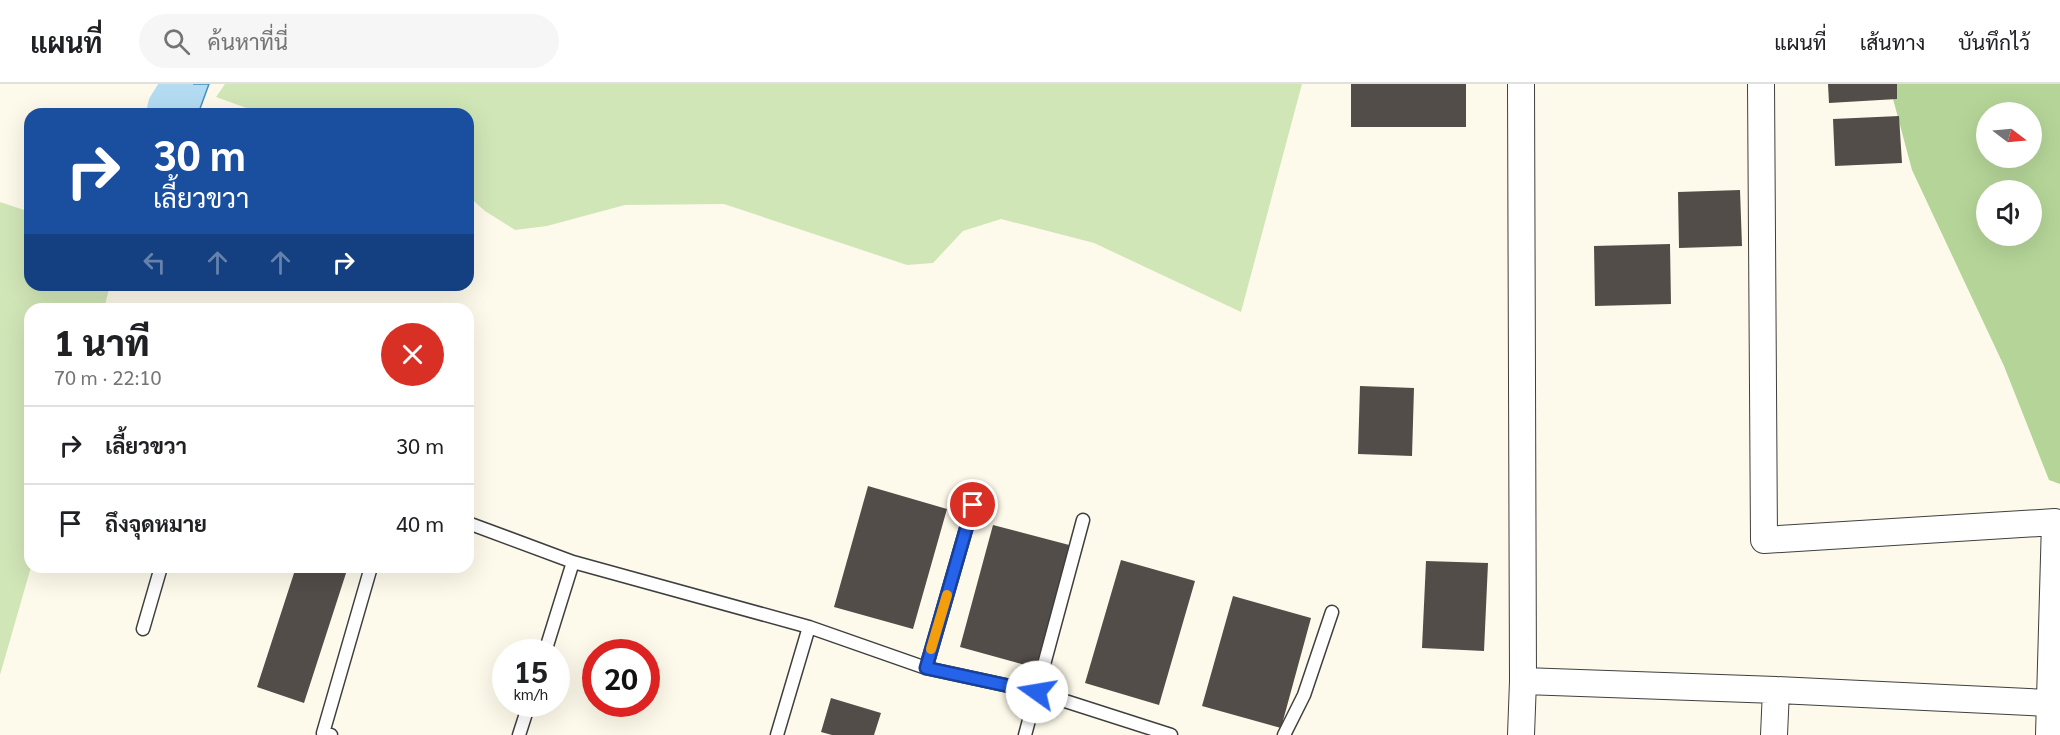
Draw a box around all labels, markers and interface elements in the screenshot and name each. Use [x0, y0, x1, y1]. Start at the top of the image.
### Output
search box [139, 14, 559, 68]
text: แผนที่ [30, 23, 103, 59]
icon: search [160, 25, 193, 58]
text: ค้นหาที่นี่ [208, 27, 288, 55]
text: แผนที่ [1774, 28, 1827, 55]
text: เส้นทาง [1860, 28, 1925, 55]
text: บันทึกไว้ [1958, 28, 2030, 55]
north arrow [1976, 102, 2042, 168]
map controls [1976, 102, 2042, 246]
text: 30 m [153, 126, 246, 181]
icon: right [54, 132, 132, 210]
text: เลี้ยวขวา [153, 179, 249, 214]
button: sound [1976, 180, 2042, 246]
icon: left [138, 246, 171, 279]
icon: ahead [201, 246, 234, 279]
icon: ahead [264, 246, 297, 279]
icon: right [327, 246, 360, 279]
text: 1 นาที [54, 318, 150, 364]
button: close [381, 323, 444, 386]
text: 70 m · 22:10 [54, 364, 161, 390]
icon: right [54, 429, 87, 462]
text: เลี้ยวขวา [105, 431, 187, 459]
text: 30 m [396, 431, 444, 459]
pin [947, 479, 998, 530]
icon: arrive [956, 488, 989, 521]
icon: arrive [54, 507, 87, 540]
text: ถึงจุดหมาย [105, 509, 207, 537]
text: 40 m [396, 509, 444, 537]
speed limit sign: 20 [582, 639, 660, 717]
text: 15 [514, 651, 548, 690]
position arrow [1005, 660, 1069, 724]
text: km/h [514, 684, 548, 703]

